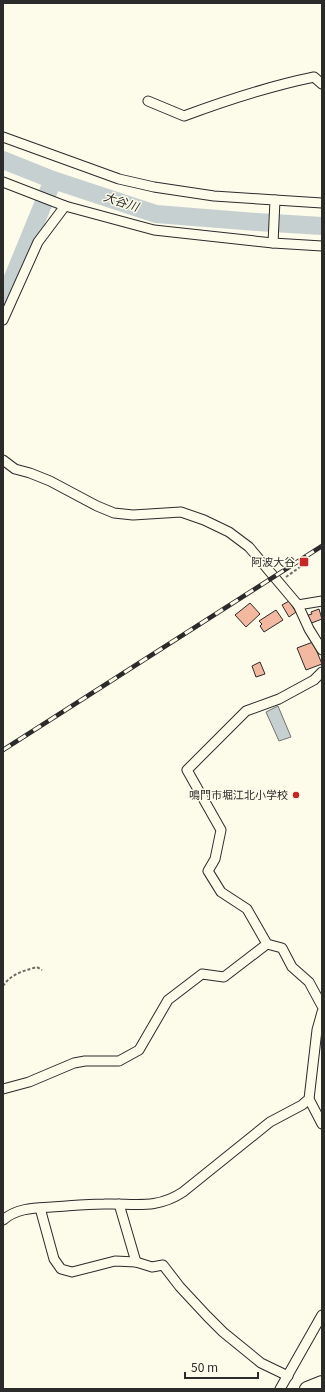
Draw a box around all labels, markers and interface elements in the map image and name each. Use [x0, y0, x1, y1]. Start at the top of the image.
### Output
water label: 大谷川 [102, 187, 143, 215]
place label: 阿波大谷 [251, 553, 295, 569]
marker: 阿波大谷 [298, 556, 310, 568]
place label: 鳴門市堀江北小学校 [189, 786, 288, 802]
marker: 鳴門市堀江北小学校 [291, 790, 301, 800]
scale bar [185, 1354, 258, 1380]
text: 50 m [191, 1358, 218, 1375]

